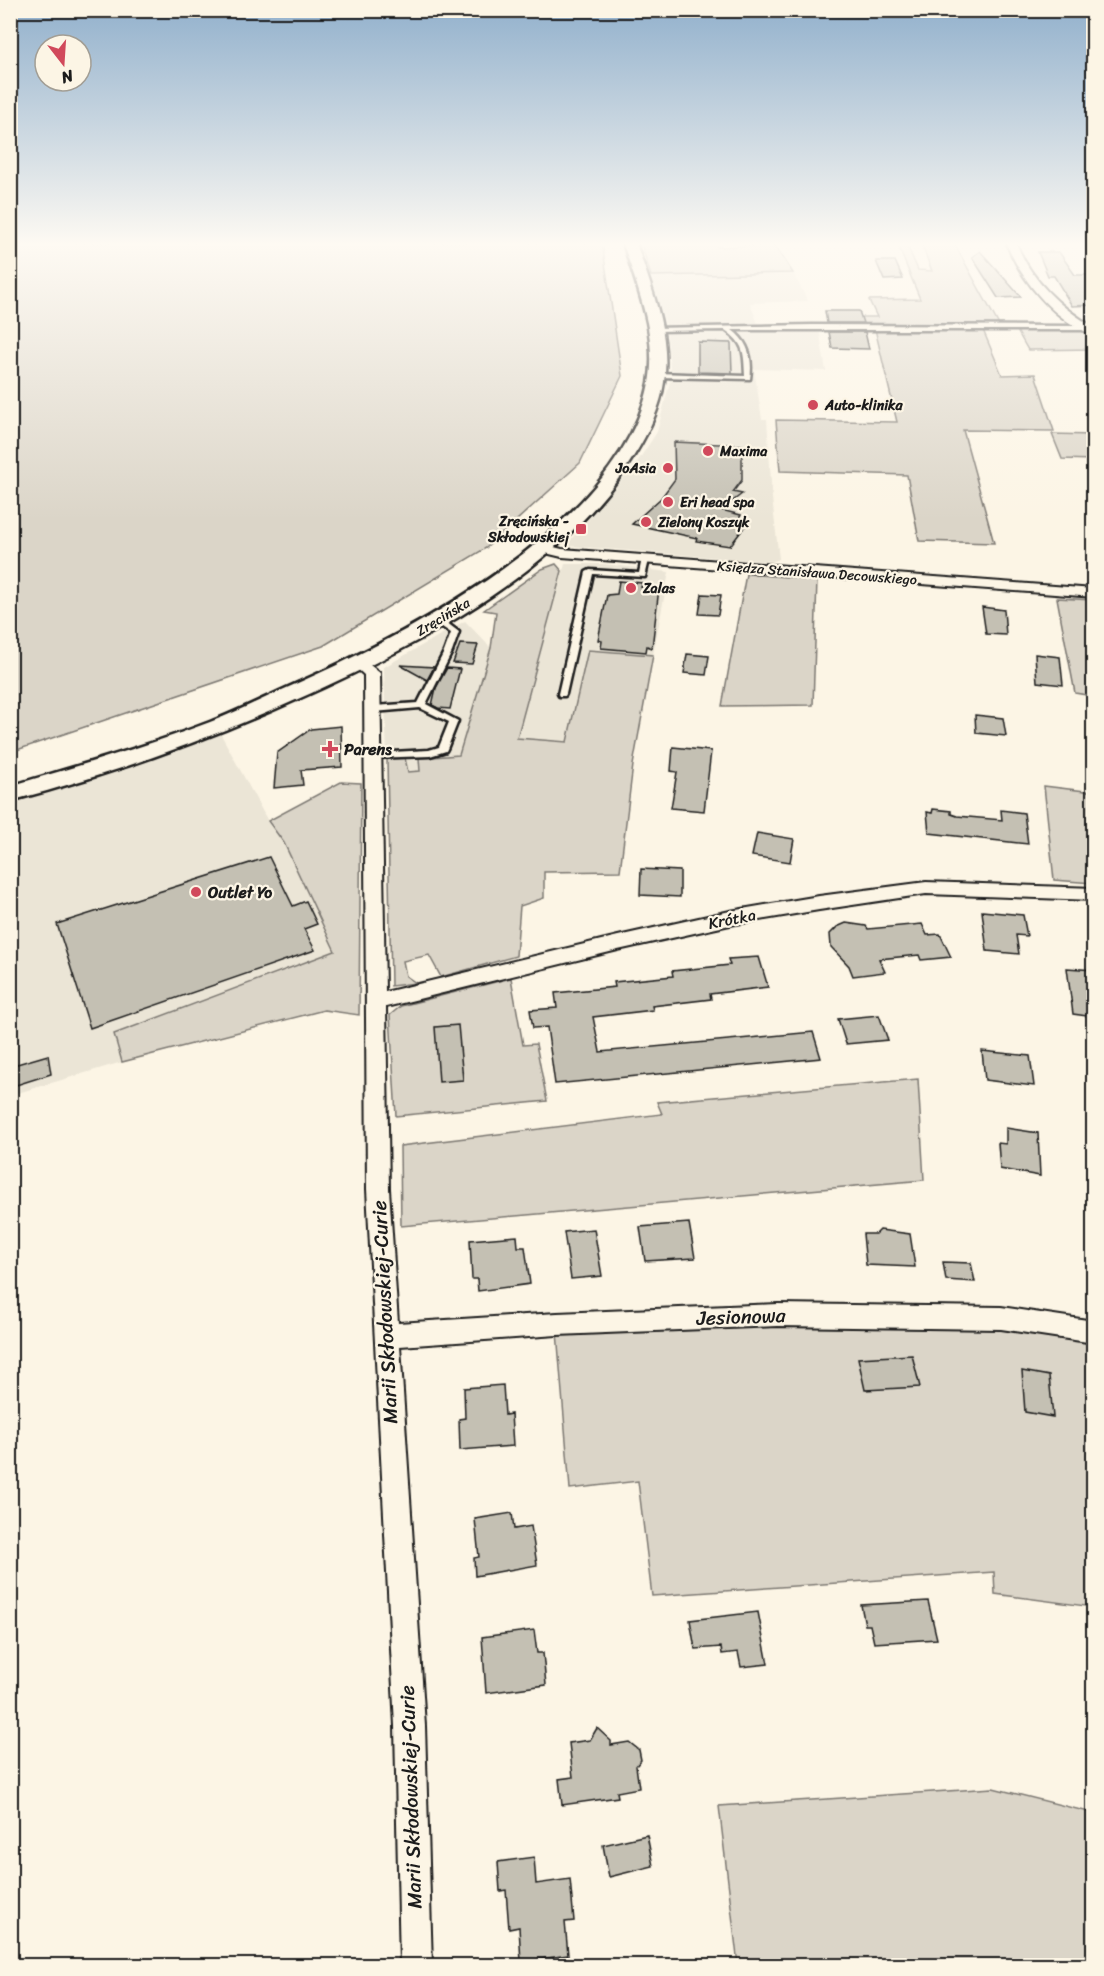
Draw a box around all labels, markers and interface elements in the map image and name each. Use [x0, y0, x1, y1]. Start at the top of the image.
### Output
north arrow [33, 33, 93, 93]
text: N [57, 61, 78, 93]
place label: Auto-klinika [824, 393, 904, 418]
marker: Auto-klinika [806, 398, 820, 412]
place label: Maxima [719, 439, 768, 464]
marker: Maxima [701, 444, 715, 458]
place label: JoAsia [615, 456, 657, 481]
marker: JoAsia [661, 461, 675, 475]
place label: Eri head spa [680, 490, 754, 515]
marker: Eri head spa [661, 495, 675, 509]
place label: Zręcińska - Skłodowskiej [487, 509, 570, 550]
place label: Zielony Koszyk [657, 510, 750, 535]
marker: Zielony Koszyk [639, 515, 653, 529]
marker: Zręcińska - Skłodowskiej [574, 522, 588, 536]
street label: Księdza Stanisława Decowskiego [716, 554, 918, 592]
place label: Zalas [642, 576, 676, 601]
marker: Zalas [624, 581, 638, 595]
street label: Zręcińska [411, 590, 476, 643]
place label: Parens [344, 735, 392, 764]
marker: Parens [321, 740, 339, 758]
place label: Outlet Yo [207, 878, 272, 907]
marker: Outlet Yo [189, 885, 203, 899]
street label: Krótka [706, 900, 758, 938]
street label: Marii Skłodowskiej-Curie [362, 1199, 408, 1425]
street label: Jesionowa [695, 1298, 787, 1336]
street label: Marii Skłodowskiej-Curie [390, 1685, 432, 1909]

